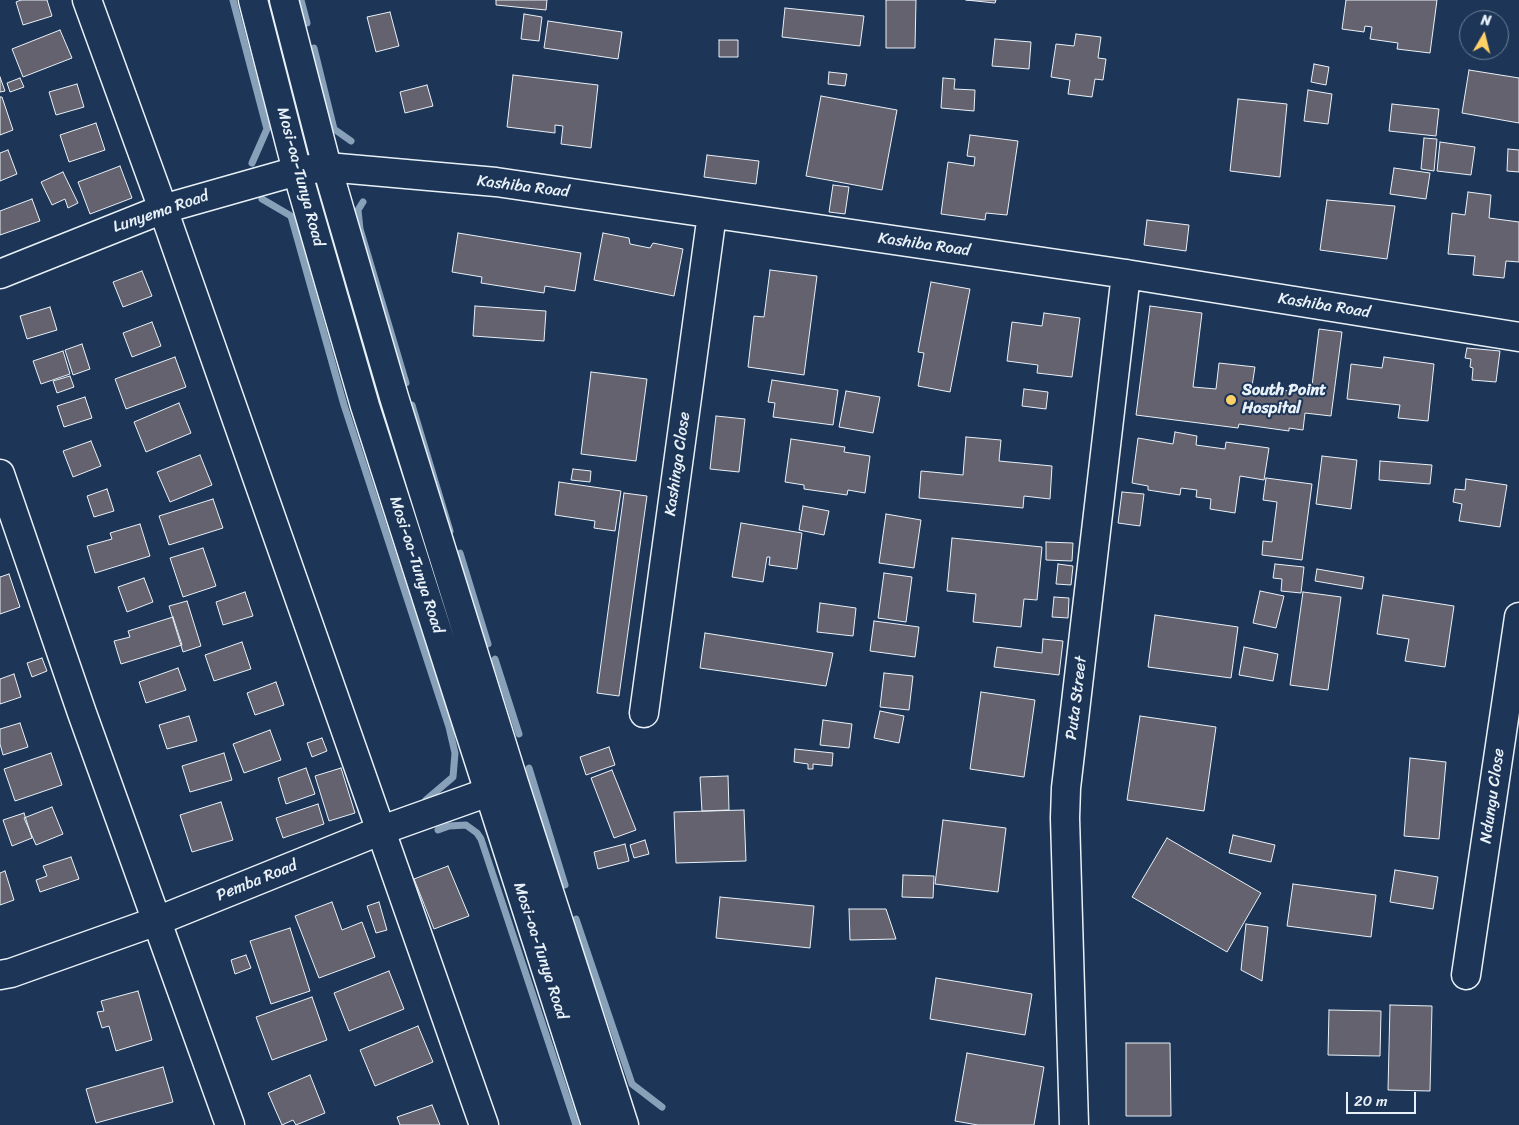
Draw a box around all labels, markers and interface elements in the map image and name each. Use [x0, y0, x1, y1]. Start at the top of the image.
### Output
text: N [1479, 8, 1493, 34]
north arrow [1459, 10, 1509, 60]
street label: Mosi-oa-Tunya Road [272, 105, 328, 249]
street label: Kashiba Road [476, 172, 570, 202]
street label: Lunyema Road [111, 187, 211, 237]
street label: Kashiba Road [877, 229, 971, 261]
street label: Kashiba Road [1277, 289, 1371, 323]
place label: South Point Hospital [1242, 381, 1326, 419]
marker: South Point Hospital [1224, 393, 1238, 407]
street label: Kashinga Close [661, 411, 695, 517]
street label: Mosi-oa-Tunya Road [385, 494, 447, 636]
street label: Puta Street [1062, 655, 1092, 741]
street label: Ndungu Close [1477, 747, 1509, 845]
street label: Pemba Road [214, 856, 300, 906]
street label: Mosi-oa-Tunya Road [509, 880, 571, 1022]
scale bar [1349, 1082, 1419, 1114]
text: 20 m [1354, 1088, 1388, 1114]

